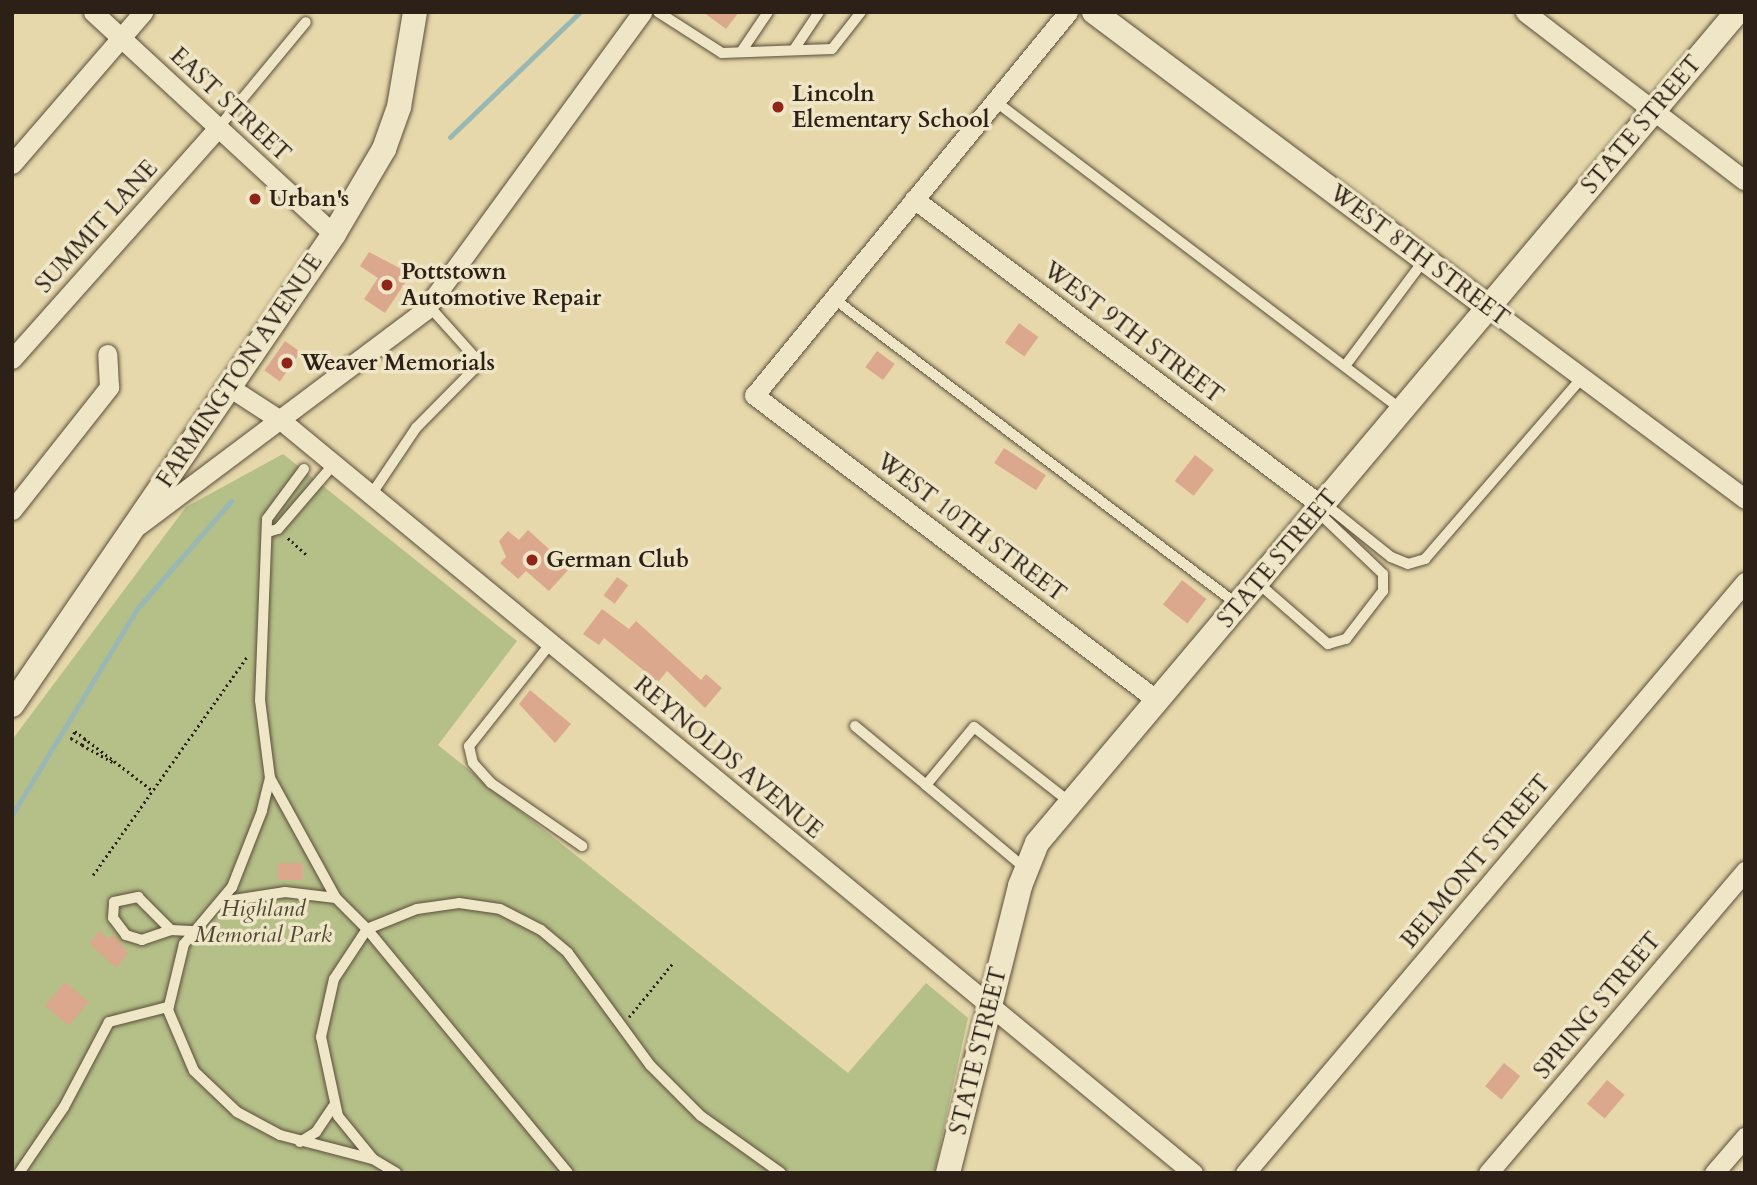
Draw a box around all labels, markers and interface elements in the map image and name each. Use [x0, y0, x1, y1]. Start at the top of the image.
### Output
street label: EAST STREET [164, 42, 296, 168]
street label: STATE STREET [1576, 50, 1708, 200]
place label: Lincoln Elementary School [792, 80, 989, 134]
marker: Lincoln Elementary School [770, 99, 786, 115]
street label: SUMMIT LANE [30, 155, 164, 299]
street label: WEST 8TH STREET [1324, 179, 1514, 333]
place label: Urban's [269, 185, 349, 213]
marker: Urban's [247, 191, 263, 207]
street label: FARMINGTON AVENUE [152, 249, 328, 493]
street label: WEST 9TH STREET [1038, 256, 1228, 410]
place label: Pottstown Automotive Repair [401, 258, 601, 312]
marker: Pottstown Automotive Repair [379, 277, 395, 293]
place label: Weaver Memorials [301, 349, 495, 377]
marker: Weaver Memorials [279, 355, 295, 371]
street label: WEST 10TH STREET [871, 448, 1071, 608]
street label: STATE STREET [1212, 484, 1344, 634]
place label: German Club [546, 546, 689, 574]
marker: German Club [524, 552, 540, 568]
street label: REYNOLDS AVENUE [628, 671, 828, 845]
street label: BELMONT STREET [1396, 770, 1556, 954]
park label: Highland Memorial Park [194, 895, 332, 949]
street label: SPRING STREET [1529, 927, 1667, 1085]
street label: STATE STREET [945, 964, 1013, 1138]

